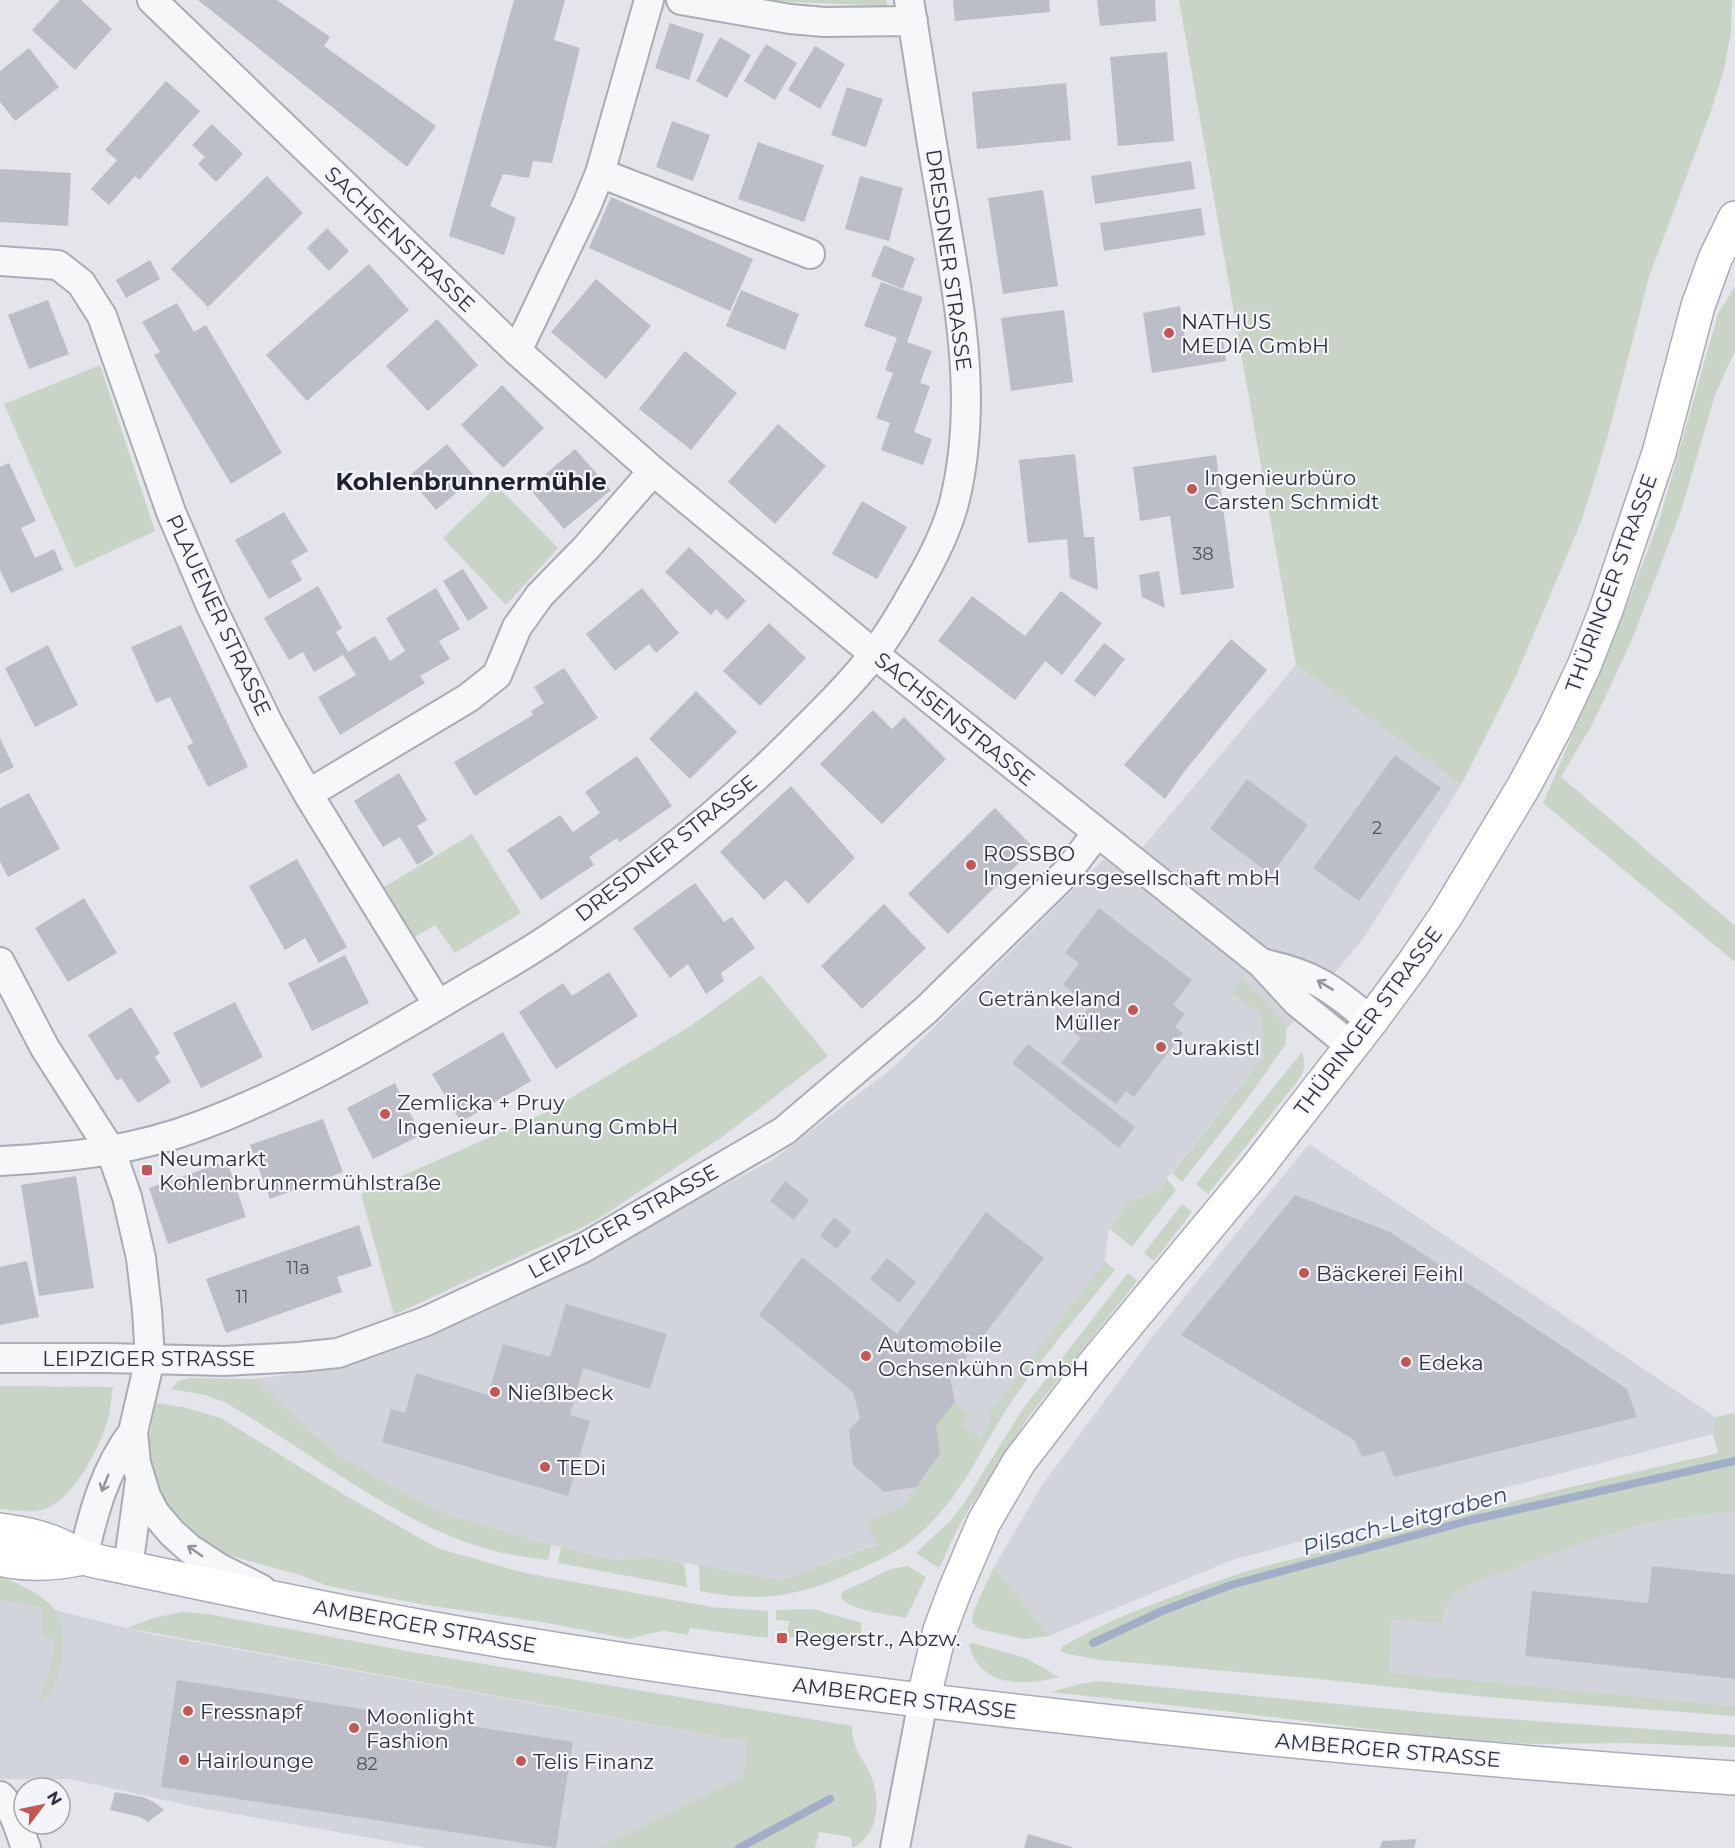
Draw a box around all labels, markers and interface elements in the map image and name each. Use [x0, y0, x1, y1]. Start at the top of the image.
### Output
street label: DRESDNER STRASSE [921, 148, 977, 372]
street label: SACHSENSTRASSE [320, 161, 480, 317]
place label: NATHUS MEDIA GmbH [1181, 309, 1329, 358]
marker: NATHUS MEDIA GmbH [1162, 326, 1176, 340]
place label: Ingenieurbüro Carsten Schmidt [1204, 465, 1380, 514]
district label: Kohlenbrunnermühle [335, 467, 607, 496]
street label: THÜRINGER STRASSE [1560, 471, 1662, 695]
marker: Ingenieurbüro Carsten Schmidt [1185, 482, 1199, 496]
street label: PLAUENER STRASSE [161, 510, 277, 720]
house number: 38 [1192, 543, 1214, 565]
street label: SACHSENSTRASSE [870, 647, 1040, 791]
street label: DRESDNER STRASSE [570, 769, 762, 927]
house number: 2 [1372, 817, 1382, 839]
place label: ROSSBO Ingenieursgesellschaft mbH [983, 841, 1280, 890]
marker: ROSSBO Ingenieursgesellschaft mbH [964, 858, 978, 872]
street label: THÜRINGER STRASSE [1289, 922, 1447, 1120]
one-way arrow [1317, 978, 1334, 990]
place label: Getränkeland Müller [978, 986, 1121, 1035]
marker: Getränkeland Müller [1126, 1003, 1140, 1017]
place label: Jurakistl [1172, 1035, 1260, 1060]
marker: Jurakistl [1154, 1040, 1168, 1054]
place label: Zemlicka + Pruy Ingenieur- Planung GmbH [397, 1090, 678, 1139]
marker: Zemlicka + Pruy Ingenieur- Planung GmbH [378, 1107, 392, 1121]
place label: Neumarkt Kohlenbrunnermühlstraße [159, 1146, 441, 1195]
street label: LEIPZIGER STRASSE [524, 1158, 722, 1284]
marker: Neumarkt Kohlenbrunnermühlstraße [140, 1163, 154, 1177]
house number: 11a [286, 1257, 310, 1279]
place label: Bäckerei Feihl [1316, 1261, 1464, 1286]
marker: Bäckerei Feihl [1297, 1266, 1311, 1280]
house number: 11 [236, 1286, 249, 1308]
place label: Automobile Ochsenkühn GmbH [878, 1332, 1089, 1381]
street label: LEIPZIGER STRASSE [42, 1346, 256, 1371]
marker: Automobile Ochsenkühn GmbH [859, 1349, 873, 1363]
place label: Edeka [1418, 1350, 1484, 1375]
marker: Edeka [1399, 1355, 1413, 1369]
place label: Nießlbeck [507, 1380, 614, 1405]
marker: Nießlbeck [488, 1385, 502, 1399]
place label: TEDi [557, 1455, 606, 1480]
marker: TEDi [538, 1460, 552, 1474]
one-way arrow [99, 1473, 110, 1492]
water label: Pilsach-Leitgraben [1300, 1481, 1510, 1561]
one-way arrow [187, 1545, 203, 1558]
street label: AMBERGER STRASSE [312, 1594, 538, 1658]
place label: Regerstr., Abzw. [794, 1626, 961, 1651]
marker: Regerstr., Abzw. [775, 1631, 789, 1645]
street label: AMBERGER STRASSE [791, 1672, 1019, 1724]
place label: Fressnapf [200, 1699, 303, 1724]
marker: Fressnapf [181, 1704, 195, 1718]
place label: Moonlight Fashion [366, 1704, 475, 1753]
marker: Moonlight Fashion [347, 1721, 361, 1735]
street label: AMBERGER STRASSE [1274, 1728, 1502, 1772]
place label: Hairlounge [196, 1748, 314, 1773]
place label: Telis Finanz [533, 1749, 654, 1774]
marker: Hairlounge [177, 1753, 191, 1767]
house number: 82 [356, 1753, 378, 1775]
marker: Telis Finanz [514, 1754, 528, 1768]
north arrow [12, 1776, 72, 1836]
text: N [43, 1788, 66, 1809]

